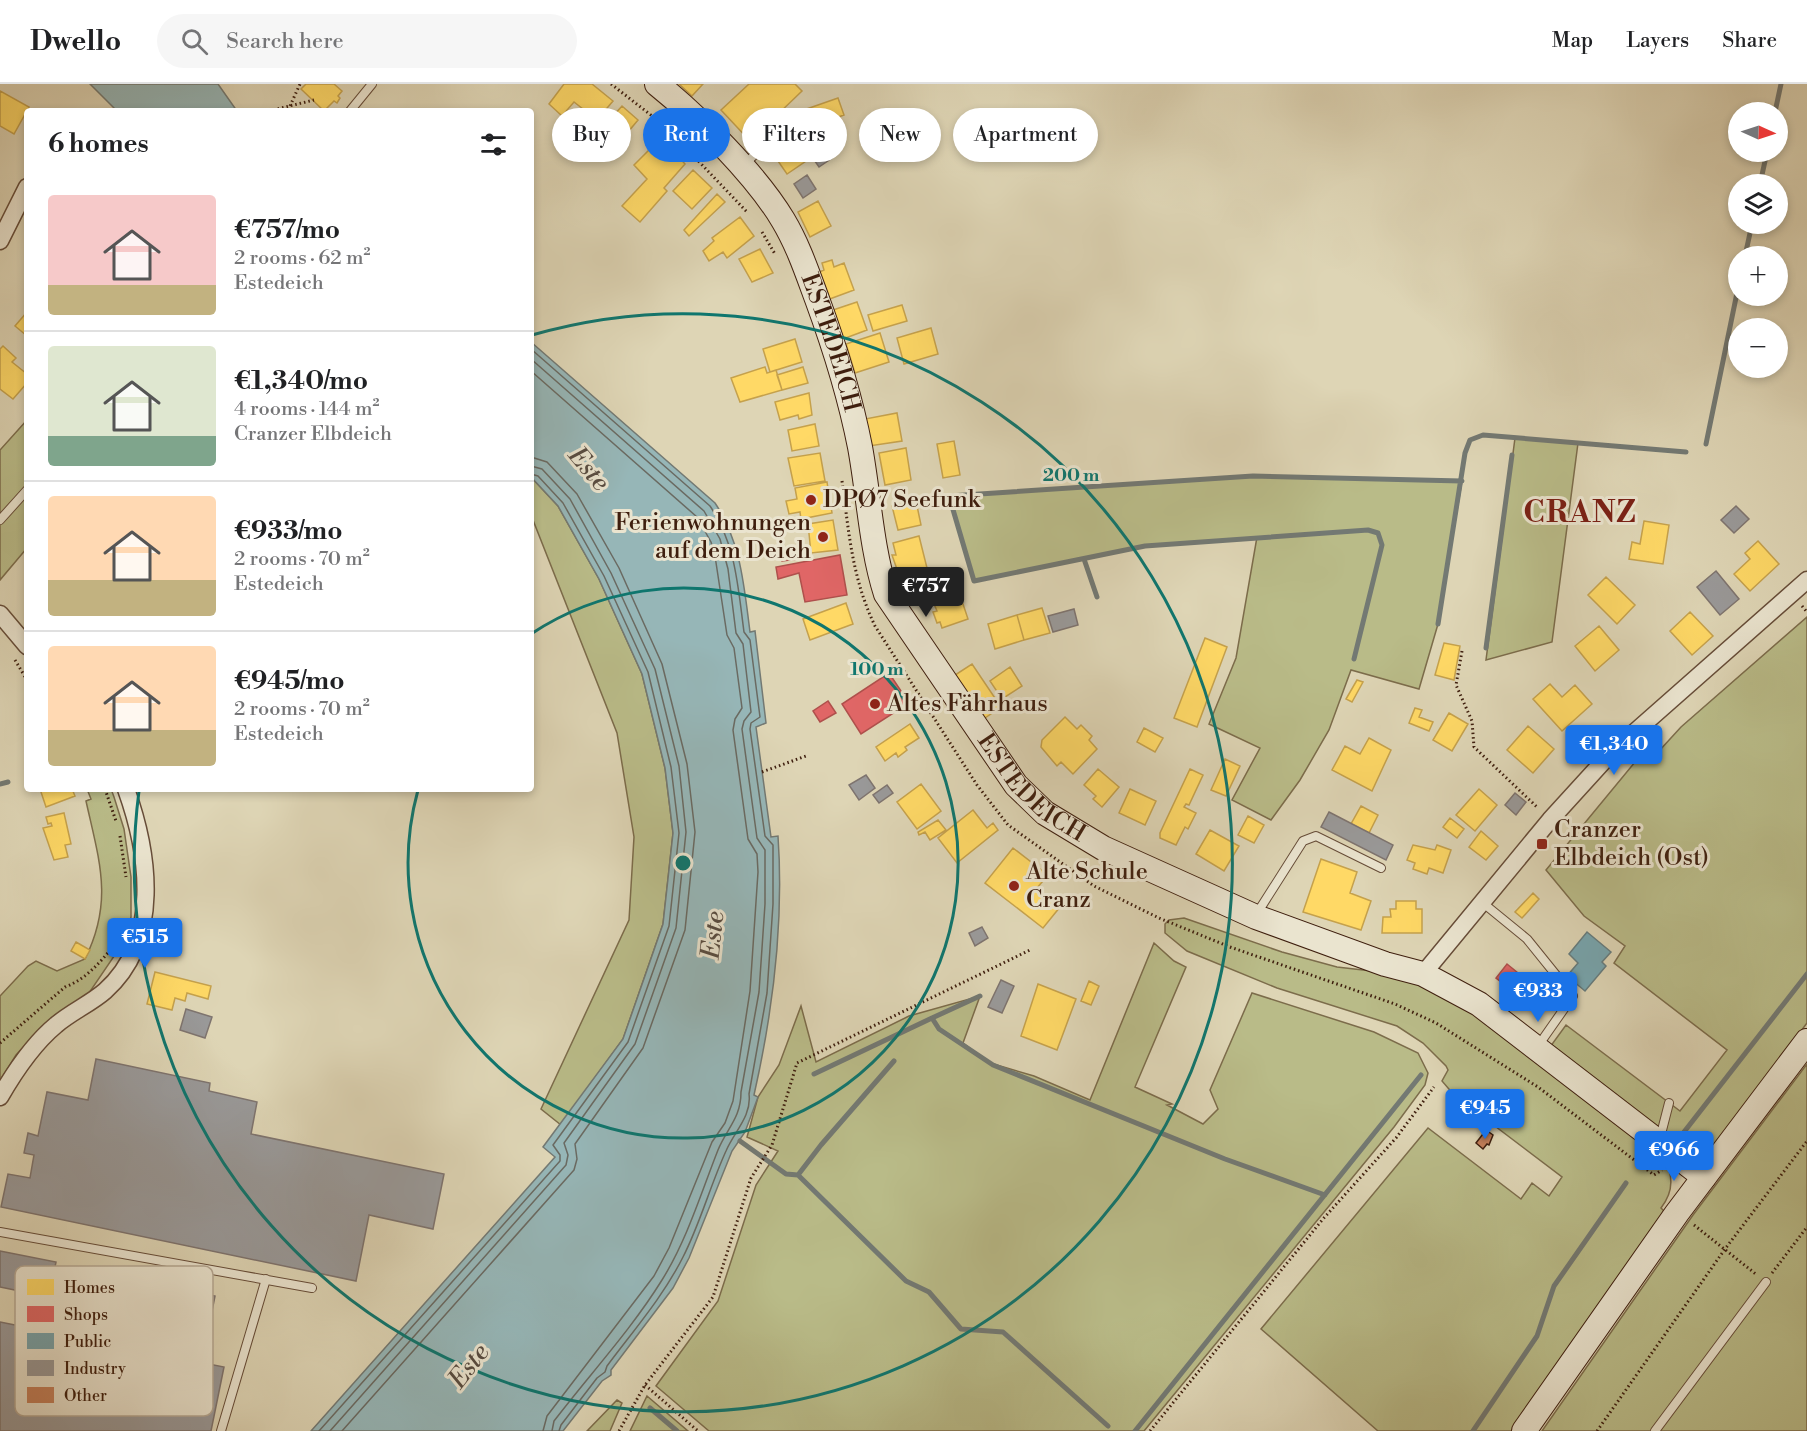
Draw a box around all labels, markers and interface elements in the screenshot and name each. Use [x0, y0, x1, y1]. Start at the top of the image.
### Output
search box [157, 14, 577, 68]
text: Dwello [30, 24, 121, 59]
icon: search [178, 25, 211, 58]
text: Search here [226, 28, 344, 55]
text: Map [1552, 28, 1593, 54]
text: Layers [1626, 28, 1689, 54]
text: Share [1722, 28, 1777, 54]
north arrow [1728, 102, 1788, 162]
map controls [1728, 102, 1788, 378]
chip: Buy [552, 108, 631, 162]
chip: Rent [643, 108, 730, 162]
chip: Filters [742, 108, 847, 162]
chip: New [859, 108, 941, 162]
chip: Apartment [953, 108, 1098, 162]
text: 6 homes [48, 128, 149, 160]
icon: filters [477, 128, 510, 161]
button: layers [1728, 174, 1788, 234]
text: €757/mo [234, 214, 340, 246]
icon: home [96, 219, 168, 291]
text: 2 rooms · 62 m² [234, 246, 370, 271]
button: + [1728, 246, 1788, 306]
street label: ESTEDEICH [794, 269, 867, 415]
text: Estedeich [234, 271, 324, 296]
button: − [1728, 318, 1788, 378]
text: €1,340/mo [234, 365, 368, 397]
icon: home [96, 370, 168, 442]
text: 4 rooms · 144 m² [234, 397, 379, 422]
text: Cranzer Elbdeich [234, 422, 392, 447]
water label: Este [561, 440, 617, 497]
text: 200 m [1043, 464, 1100, 487]
place label: DPØ7 Seefunk [823, 485, 982, 515]
marker: DPØ7 Seefunk [804, 493, 818, 507]
district label: CRANZ [1523, 494, 1637, 532]
place label: Ferienwohnungen auf dem Deich [615, 508, 811, 566]
text: €933/mo [234, 515, 343, 547]
icon: home [96, 520, 168, 592]
marker: Ferienwohnungen auf dem Deich [816, 530, 830, 544]
text: 2 rooms · 70 m² [234, 547, 370, 572]
pin: €757 [890, 567, 962, 618]
text: Estedeich [234, 572, 324, 597]
text: €757 [902, 574, 950, 599]
text: 100 m [850, 658, 904, 681]
text: €945/mo [234, 665, 344, 697]
icon: home [96, 670, 168, 742]
place label: Altes Fährhaus [886, 689, 1048, 719]
text: 2 rooms · 70 m² [234, 697, 370, 722]
marker: Altes Fährhaus [868, 697, 882, 711]
text: Estedeich [234, 722, 324, 747]
pin: €1,340 [1565, 725, 1663, 776]
street label: ESTEDEICH [970, 728, 1091, 849]
text: €1,340 [1579, 732, 1649, 757]
place label: Cranzer Elbdeich (Ost) [1554, 815, 1709, 873]
marker: Cranzer Elbdeich (Ost) [1535, 837, 1549, 851]
centre of rings [673, 853, 693, 873]
place label: Alte Schule Cranz [1025, 857, 1148, 915]
marker: Alte Schule Cranz [1007, 879, 1021, 893]
water label: Este [694, 910, 731, 961]
pin: €515 [109, 918, 181, 969]
text: €515 [121, 925, 169, 950]
pin: €933 [1502, 972, 1574, 1023]
text: €933 [1513, 979, 1563, 1004]
pin: €945 [1449, 1089, 1521, 1140]
text: €945 [1459, 1096, 1511, 1121]
pin: €966 [1638, 1131, 1710, 1182]
text: €966 [1649, 1138, 1699, 1163]
legend [15, 1266, 213, 1416]
text: Homes [64, 1278, 115, 1298]
text: Shops [64, 1305, 108, 1325]
text: Public [64, 1332, 111, 1352]
water label: Este [441, 1337, 496, 1395]
text: Industry [64, 1359, 126, 1379]
text: Other [64, 1386, 107, 1406]

